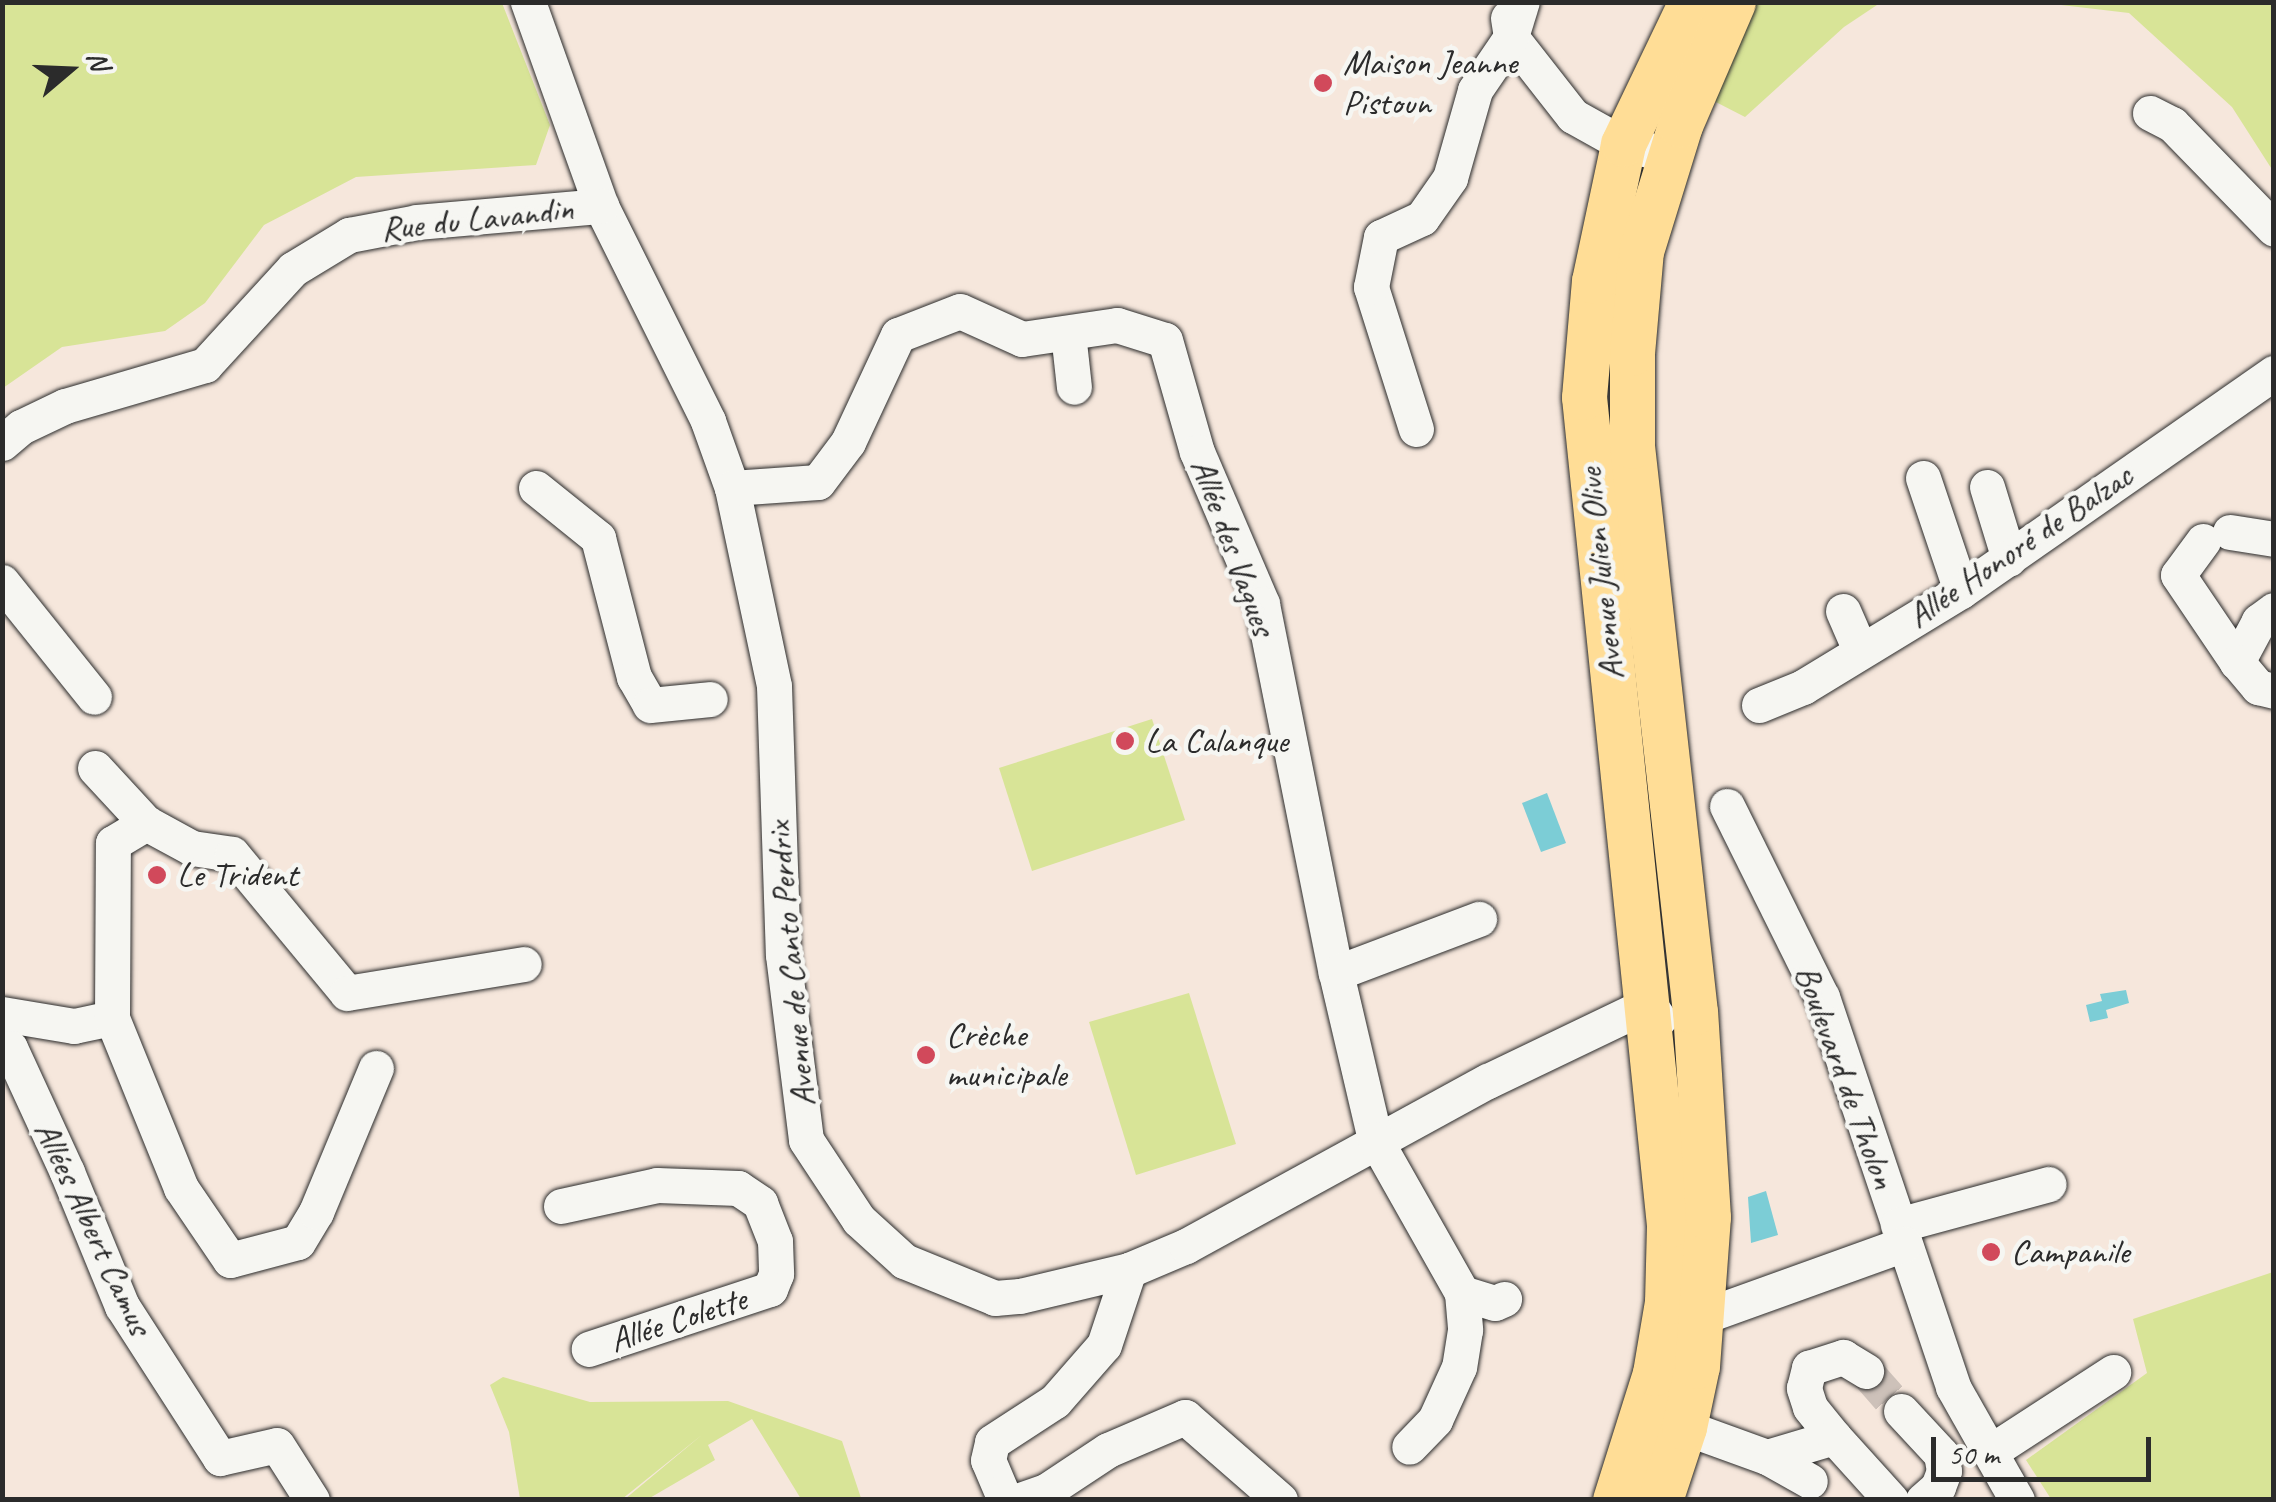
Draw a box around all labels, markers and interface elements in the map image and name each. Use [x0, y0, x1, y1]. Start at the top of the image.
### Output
north arrow [20, 20, 120, 120]
place label: Maison Jeanne Pistoun [1343, 42, 1517, 124]
text: N [79, 46, 118, 74]
marker: Maison Jeanne Pistoun [1312, 72, 1334, 94]
street label: Rue du Lavandin [379, 188, 575, 250]
street label: Allée des Vagues [1182, 453, 1284, 641]
street label: Allée Honoré de Balzac [1899, 455, 2141, 637]
street label: Avenue Julien Olive [1569, 466, 1633, 682]
place label: La Calanque [1145, 720, 1289, 762]
marker: La Calanque [1114, 730, 1136, 752]
street label: Avenue de Canto Perdrix [758, 819, 824, 1109]
place label: Le Trident [177, 854, 297, 896]
marker: Le Trident [146, 864, 168, 886]
street label: Boulevard de Tholon [1785, 959, 1905, 1195]
place label: Crèche municipale [946, 1014, 1066, 1096]
marker: Crèche municipale [915, 1044, 937, 1066]
street label: Allées Albert Camus [25, 1114, 161, 1342]
place label: Campanile [2011, 1231, 2129, 1273]
marker: Campanile [1980, 1241, 2002, 1263]
street label: Allée Colette [604, 1278, 752, 1362]
scale bar [1936, 1417, 2156, 1479]
text: 50 m [1948, 1435, 1999, 1473]

